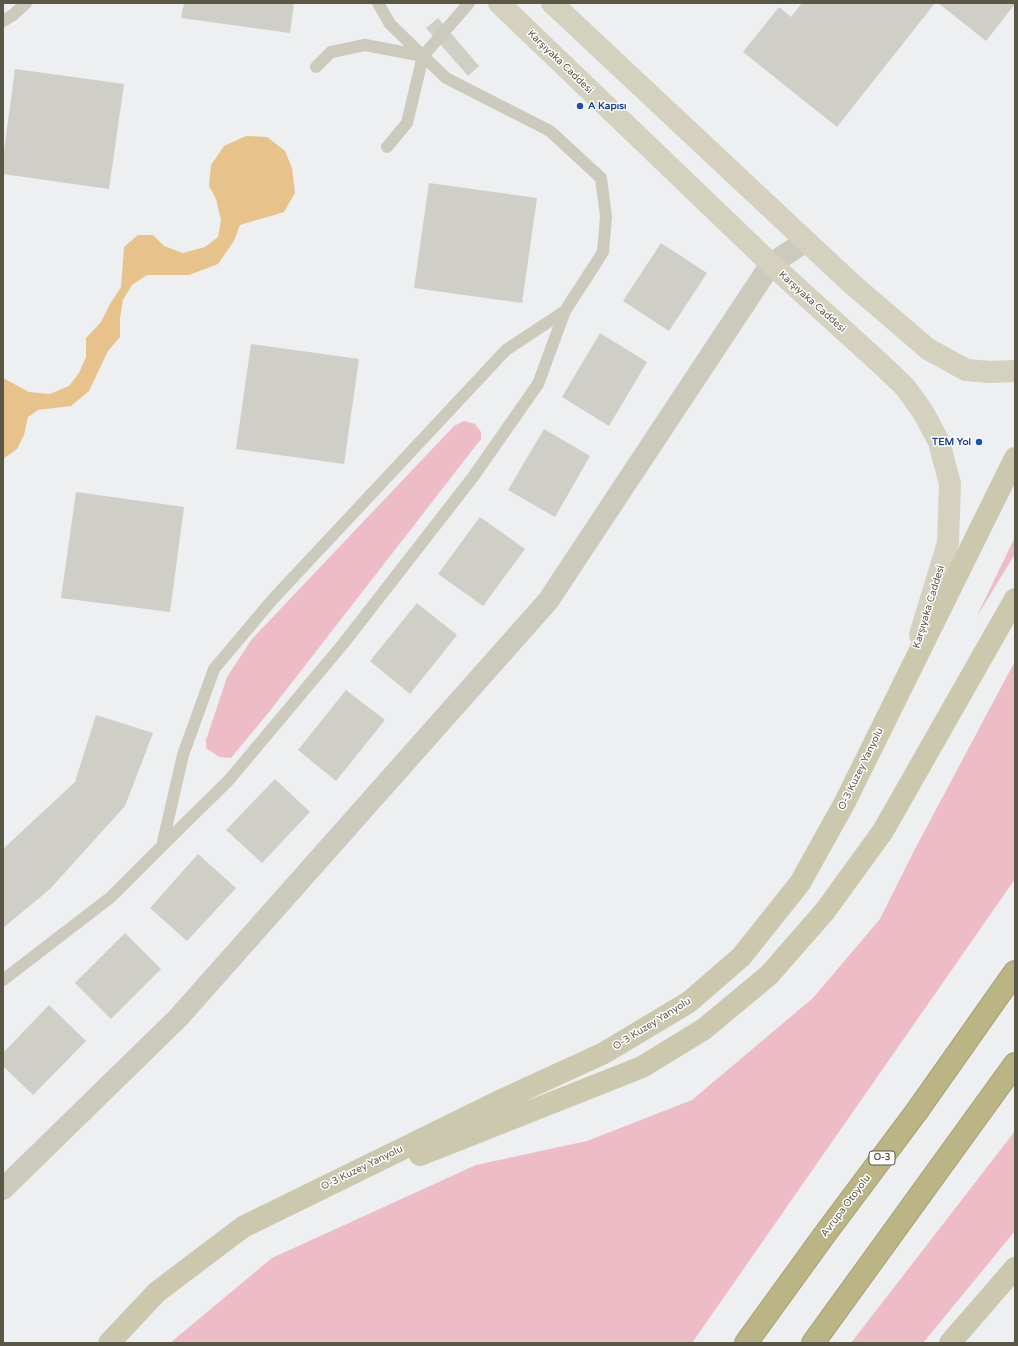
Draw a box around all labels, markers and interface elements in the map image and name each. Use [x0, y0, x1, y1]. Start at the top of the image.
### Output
street label: Karşıyaka Caddesi [525, 28, 595, 96]
place label: A Kapısı [588, 100, 626, 112]
marker: A Kapısı [575, 101, 585, 111]
street label: Karşıyaka Caddesi [776, 269, 848, 335]
place label: TEM Yol [932, 436, 971, 448]
marker: TEM Yol [974, 437, 984, 447]
street label: Karşıyaka Caddesi [911, 564, 947, 650]
street label: O-3 Kuzey Yanyolu [836, 726, 886, 812]
street label: O-3 Kuzey Yanyolu [611, 995, 693, 1053]
street label: O-3 Kuzey Yanyolu [319, 1143, 405, 1193]
road number: O-3 [869, 1151, 895, 1165]
street label: Avrupa Otoyolu [819, 1173, 873, 1239]

